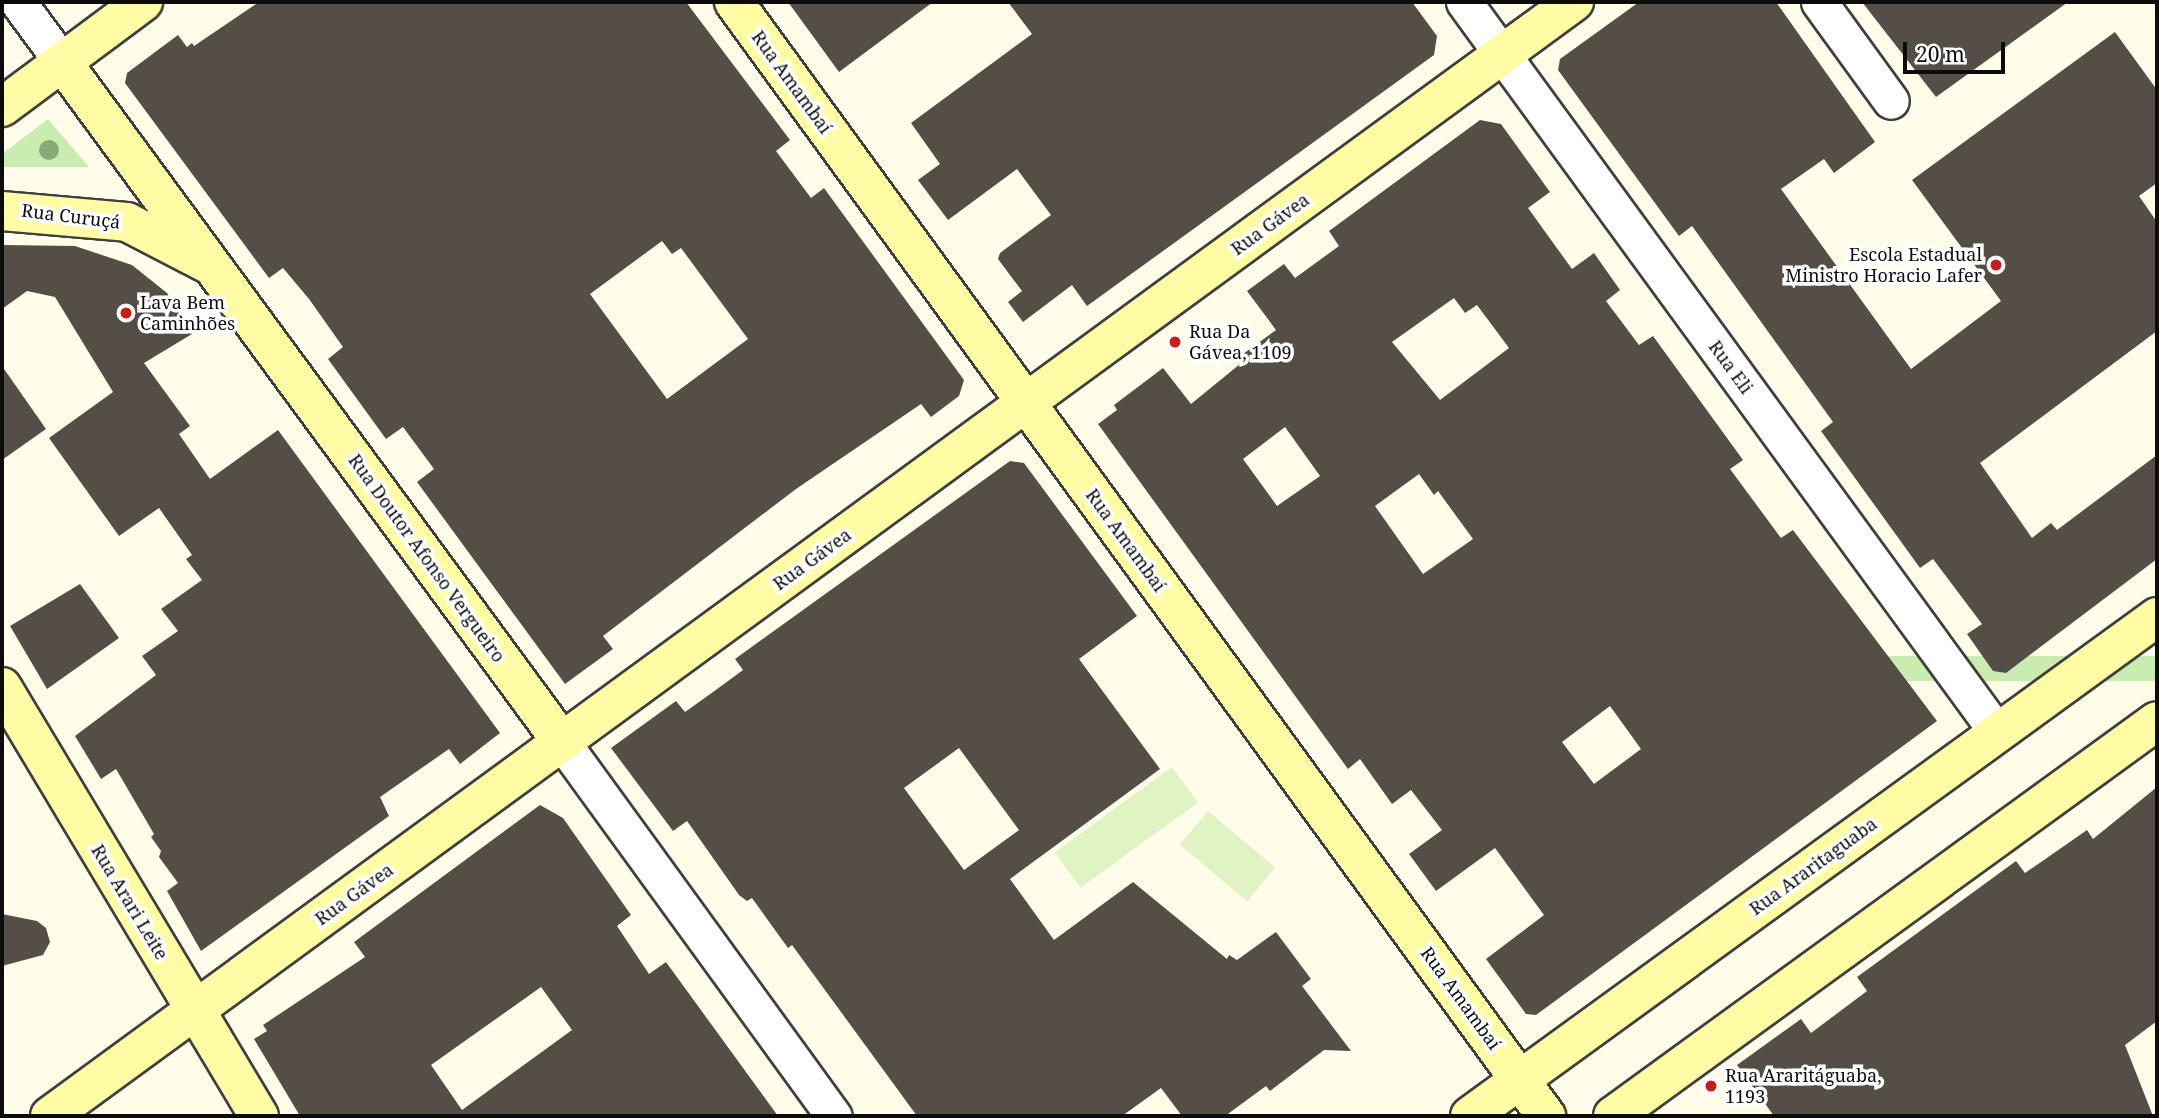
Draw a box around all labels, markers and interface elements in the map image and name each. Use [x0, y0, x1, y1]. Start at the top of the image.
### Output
street label: Rua Amambaí [747, 26, 837, 138]
scale bar [1907, 28, 2008, 72]
text: 20 m [1916, 40, 1965, 68]
street label: Rua Gávea [1227, 188, 1313, 260]
street label: Rua Curuçá [20, 199, 122, 233]
place label: Escola Estadual Ministro Horacio Lafer [1785, 244, 1982, 286]
marker: Escola Estadual Ministro Horacio Lafer [1988, 257, 2004, 273]
place label: Lava Bem Caminhões [140, 292, 235, 334]
marker: Lava Bem Caminhões [118, 305, 134, 321]
place label: Rua Da Gávea, 1109 [1189, 321, 1292, 364]
marker: Rua Da Gávea, 1109 [1167, 334, 1183, 350]
street label: Rua Eli [1704, 336, 1758, 398]
street label: Rua Doutor Afonso Vergueiro [344, 450, 510, 666]
street label: Rua Amambaí [1081, 484, 1171, 596]
street label: Rua Gávea [769, 523, 855, 595]
street label: Rua Araritaguaba [1745, 813, 1881, 919]
street label: Rua Arari Leite [87, 841, 173, 963]
street label: Rua Gávea [311, 858, 397, 930]
street label: Rua Amambaí [1416, 942, 1506, 1054]
place label: Rua Araritáguaba, 1193 [1725, 1065, 1882, 1108]
marker: Rua Araritáguaba, 1193 [1703, 1078, 1719, 1094]

